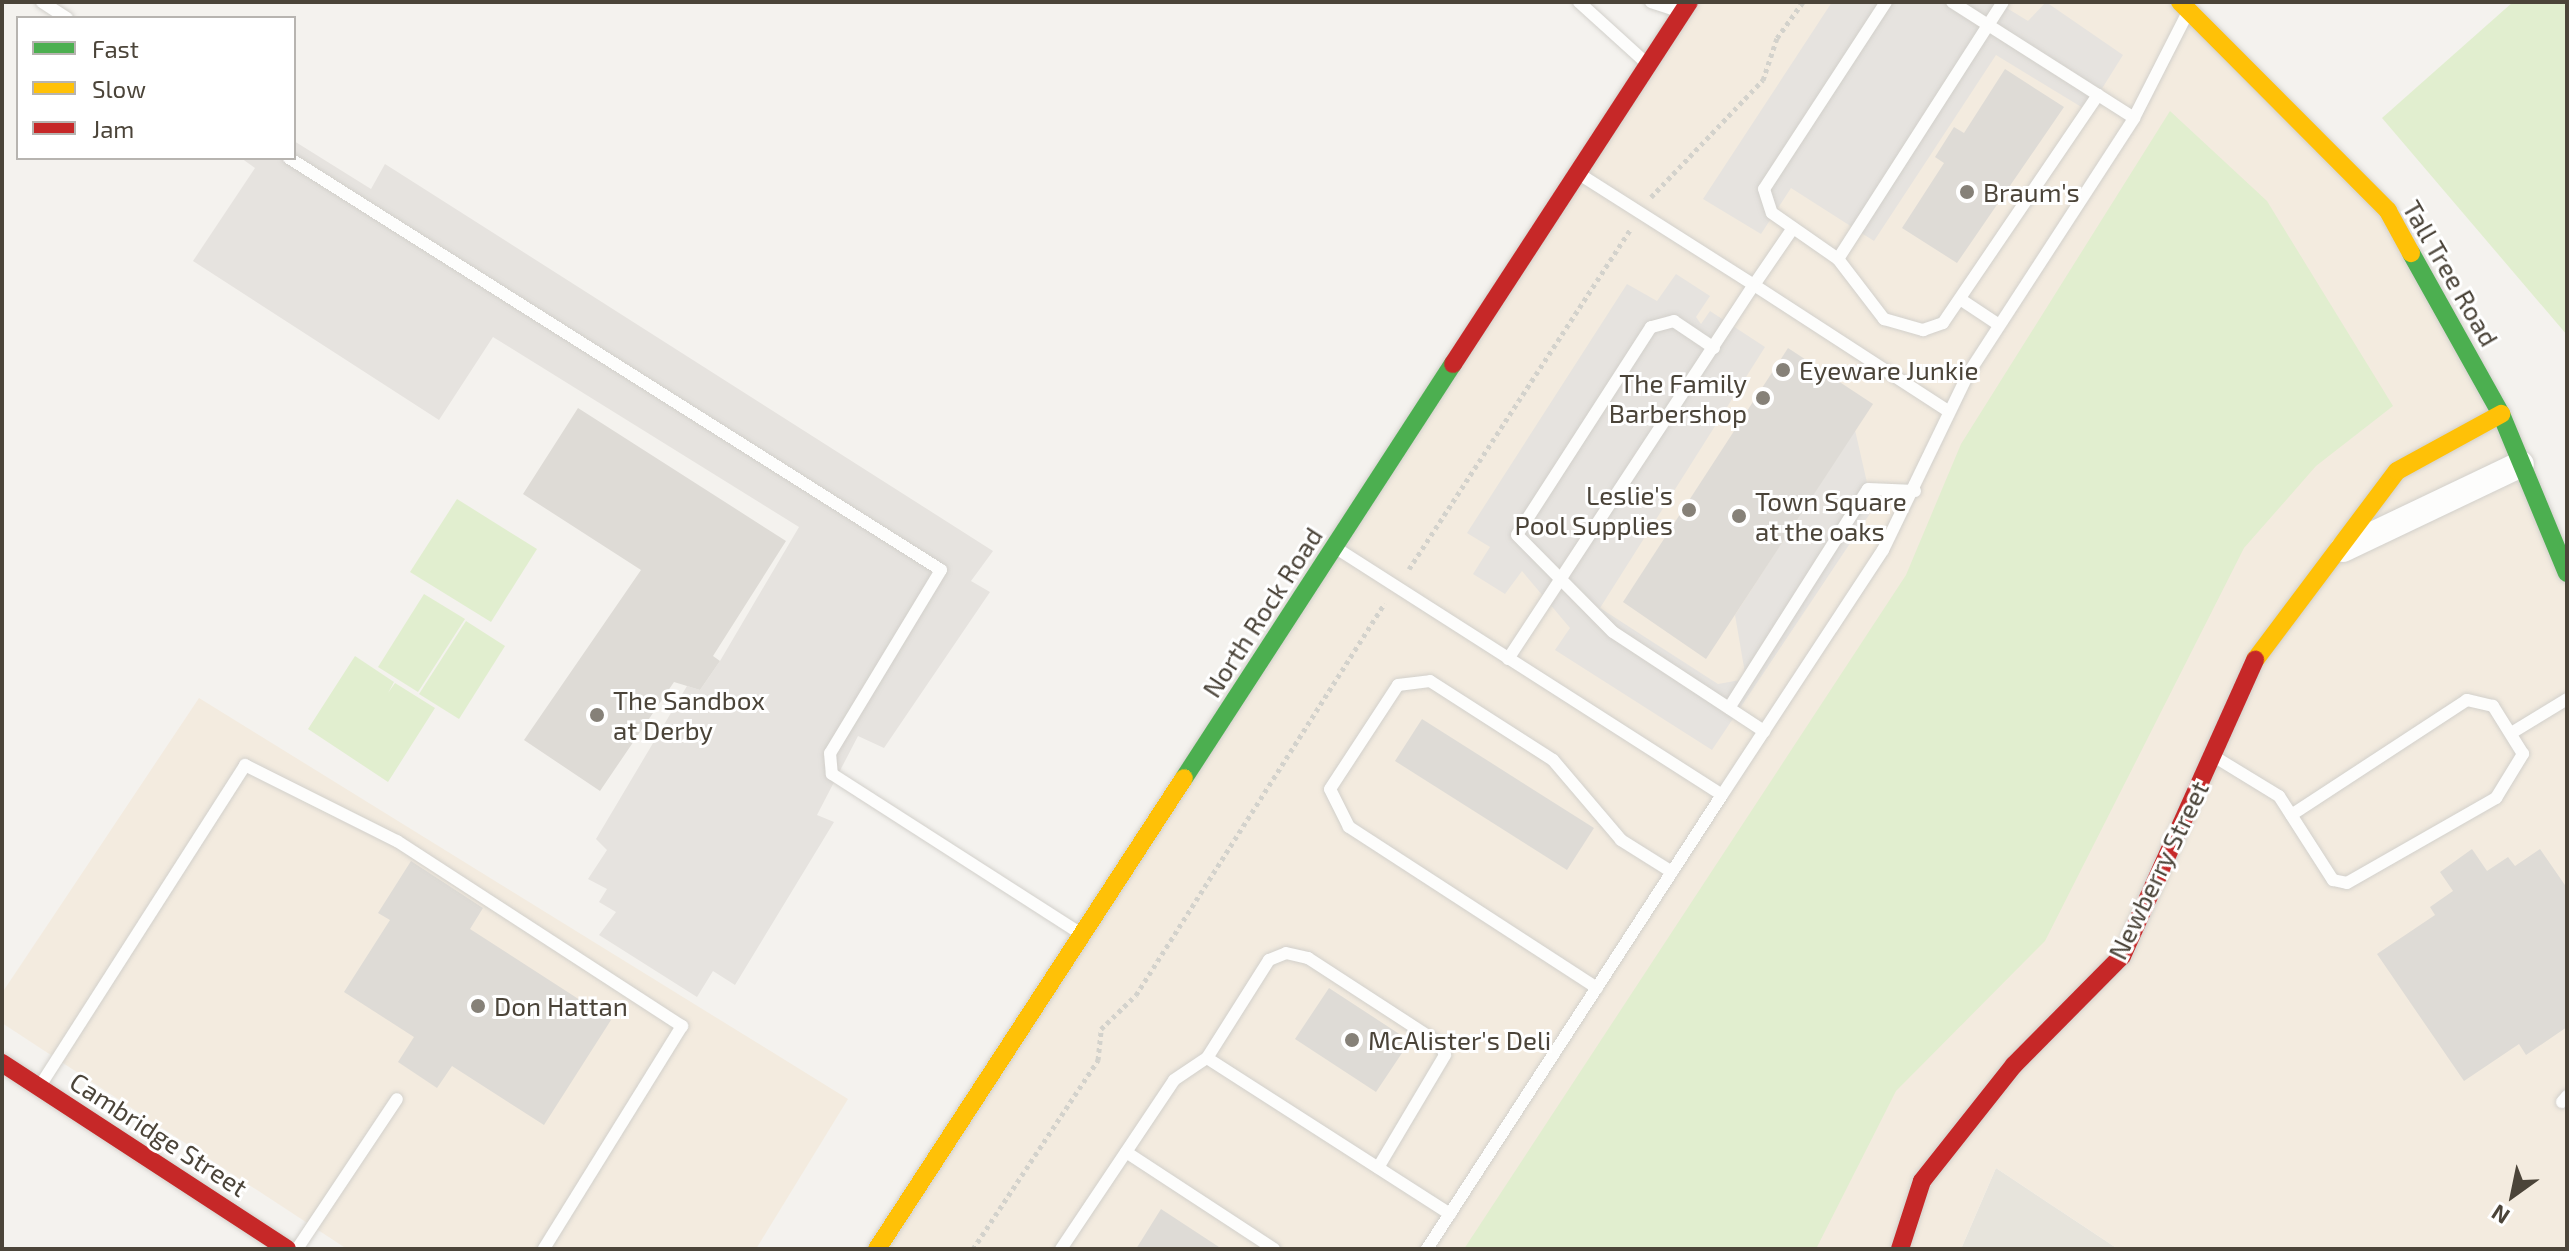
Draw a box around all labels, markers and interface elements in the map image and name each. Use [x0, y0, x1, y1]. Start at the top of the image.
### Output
legend [16, 16, 296, 160]
text: Fast [92, 34, 139, 63]
text: Slow [92, 74, 146, 103]
text: Jam [92, 114, 134, 143]
place label: Braum's [1983, 176, 2080, 208]
marker: Braum's [1958, 183, 1976, 201]
street label: Tall Tree Road [2396, 194, 2506, 352]
place label: Eyeware Junkie [1799, 354, 1979, 386]
marker: Eyeware Junkie [1774, 361, 1792, 379]
place label: The Family Barbershop [1609, 367, 1747, 428]
marker: The Family Barbershop [1754, 389, 1772, 407]
place label: Leslie's Pool Supplies [1514, 479, 1673, 540]
place label: Town Square at the oaks [1755, 485, 1907, 546]
marker: Leslie's Pool Supplies [1680, 501, 1698, 519]
marker: Town Square at the oaks [1730, 507, 1748, 525]
street label: North Rock Road [1195, 521, 1329, 703]
place label: The Sandbox at Derby [613, 684, 765, 746]
marker: The Sandbox at Derby [588, 706, 606, 724]
street label: Newberry Street [2101, 775, 2215, 965]
place label: Don Hattan [494, 990, 628, 1022]
marker: Don Hattan [469, 997, 487, 1015]
place label: McAlister's Deli [1368, 1024, 1551, 1056]
marker: McAlister's Deli [1343, 1031, 1361, 1049]
street label: Cambridge Street [65, 1065, 253, 1203]
north arrow [2473, 1155, 2553, 1235]
text: N [2486, 1200, 2514, 1230]

